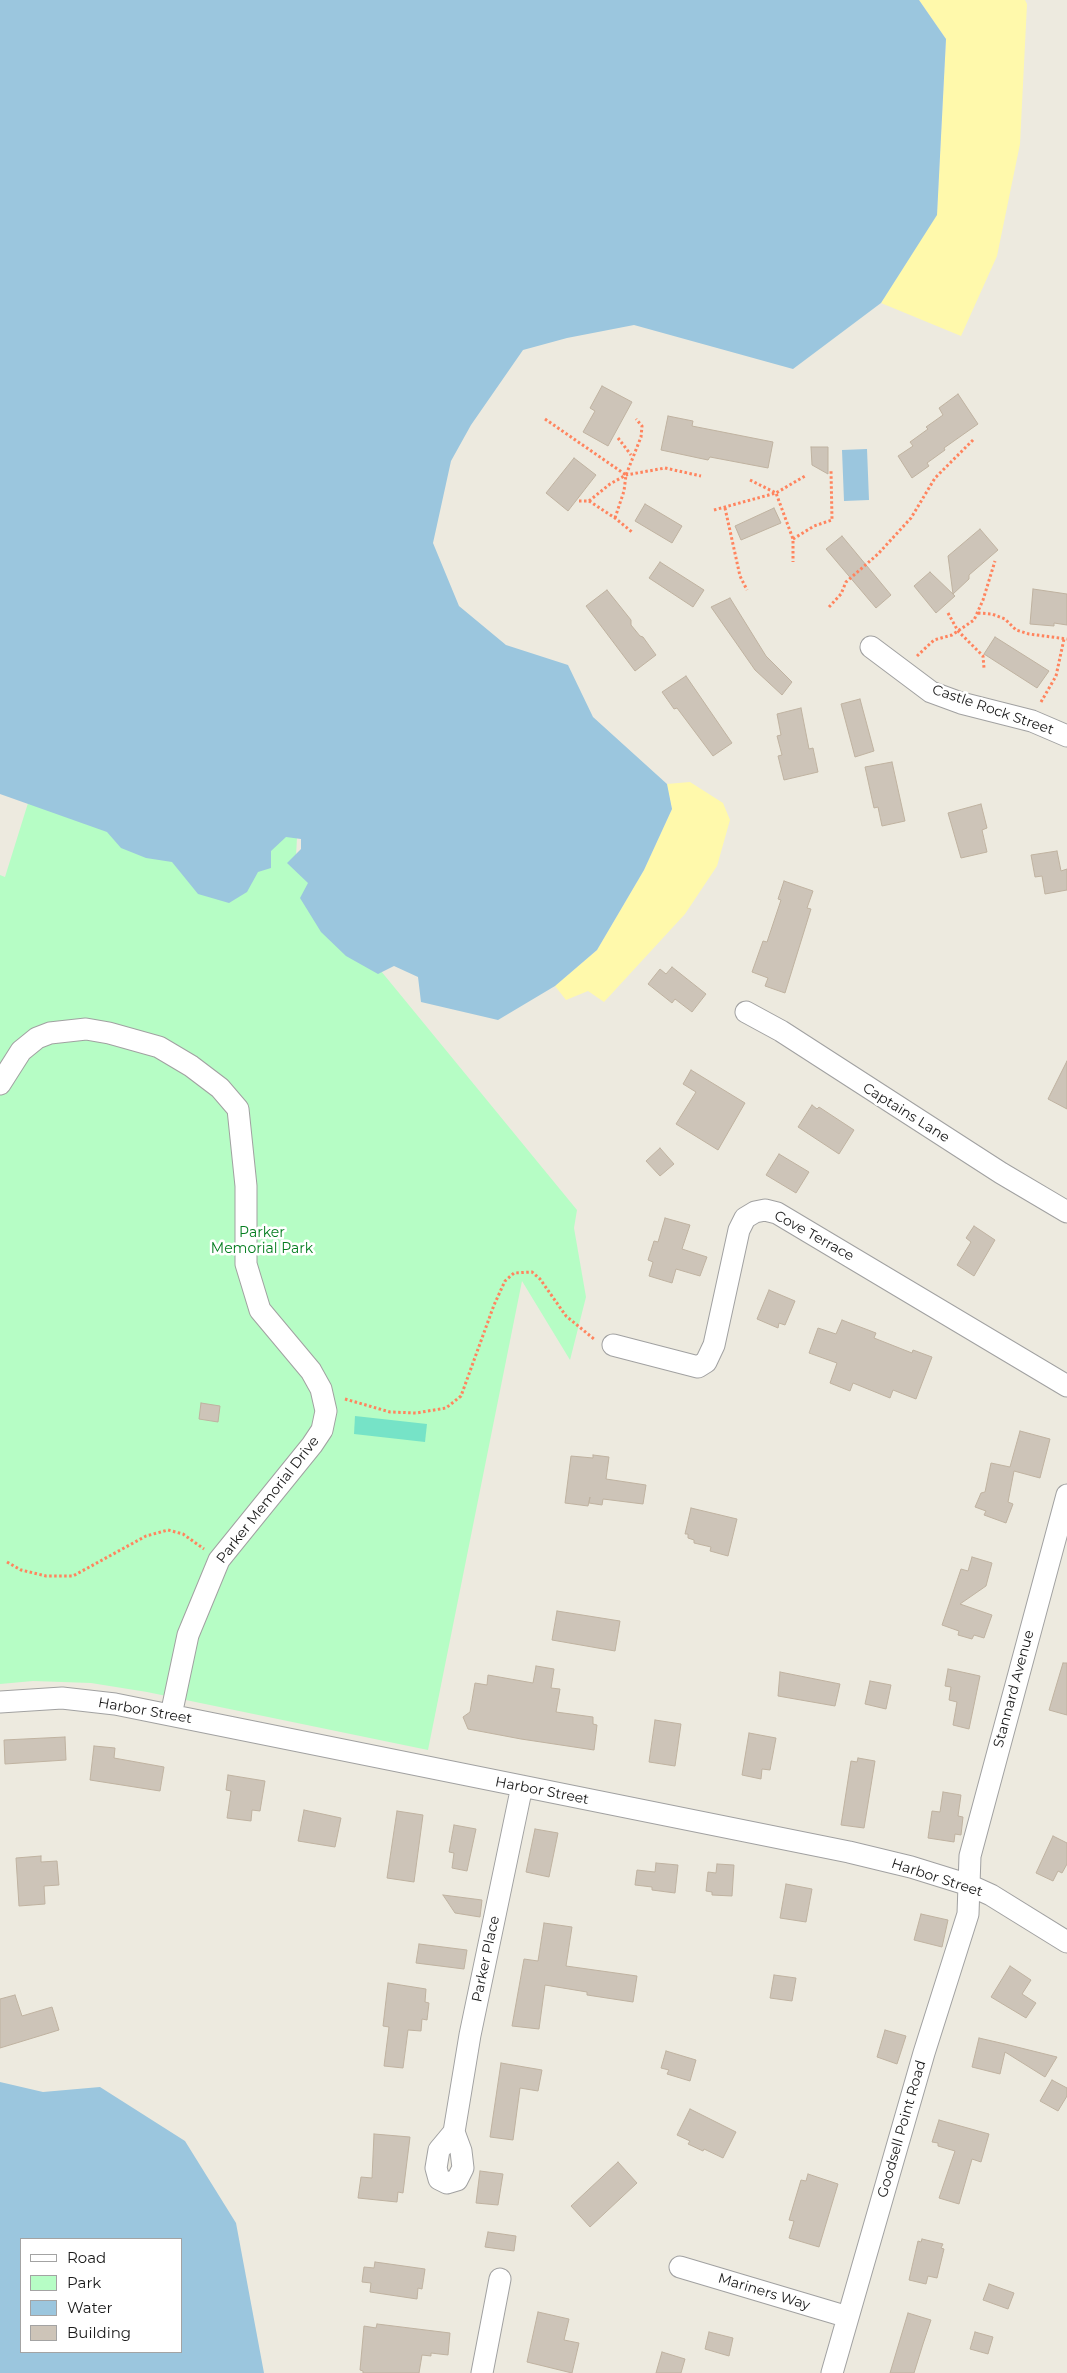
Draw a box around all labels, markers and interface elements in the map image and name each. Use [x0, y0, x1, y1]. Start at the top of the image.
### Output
street label: Castle Rock Street [930, 681, 1056, 739]
street label: Captains Lane [859, 1080, 953, 1146]
street label: Cove Terrace [771, 1207, 857, 1265]
park label: Parker Memorial Park [211, 1225, 313, 1258]
street label: Parker Memorial Drive [213, 1433, 323, 1567]
street label: Stannard Avenue [990, 1628, 1038, 1750]
street label: Harbor Street [97, 1694, 193, 1728]
street label: Harbor Street [494, 1774, 590, 1808]
street label: Harbor Street [889, 1855, 985, 1901]
street label: Parker Place [469, 1914, 503, 2004]
street label: Goodsell Point Road [874, 2058, 930, 2200]
legend [20, 2238, 182, 2353]
text: Road [67, 2248, 106, 2267]
street label: Mariners Way [716, 2270, 812, 2314]
text: Park [67, 2273, 101, 2292]
text: Water [67, 2298, 113, 2317]
text: Building [67, 2323, 131, 2342]

